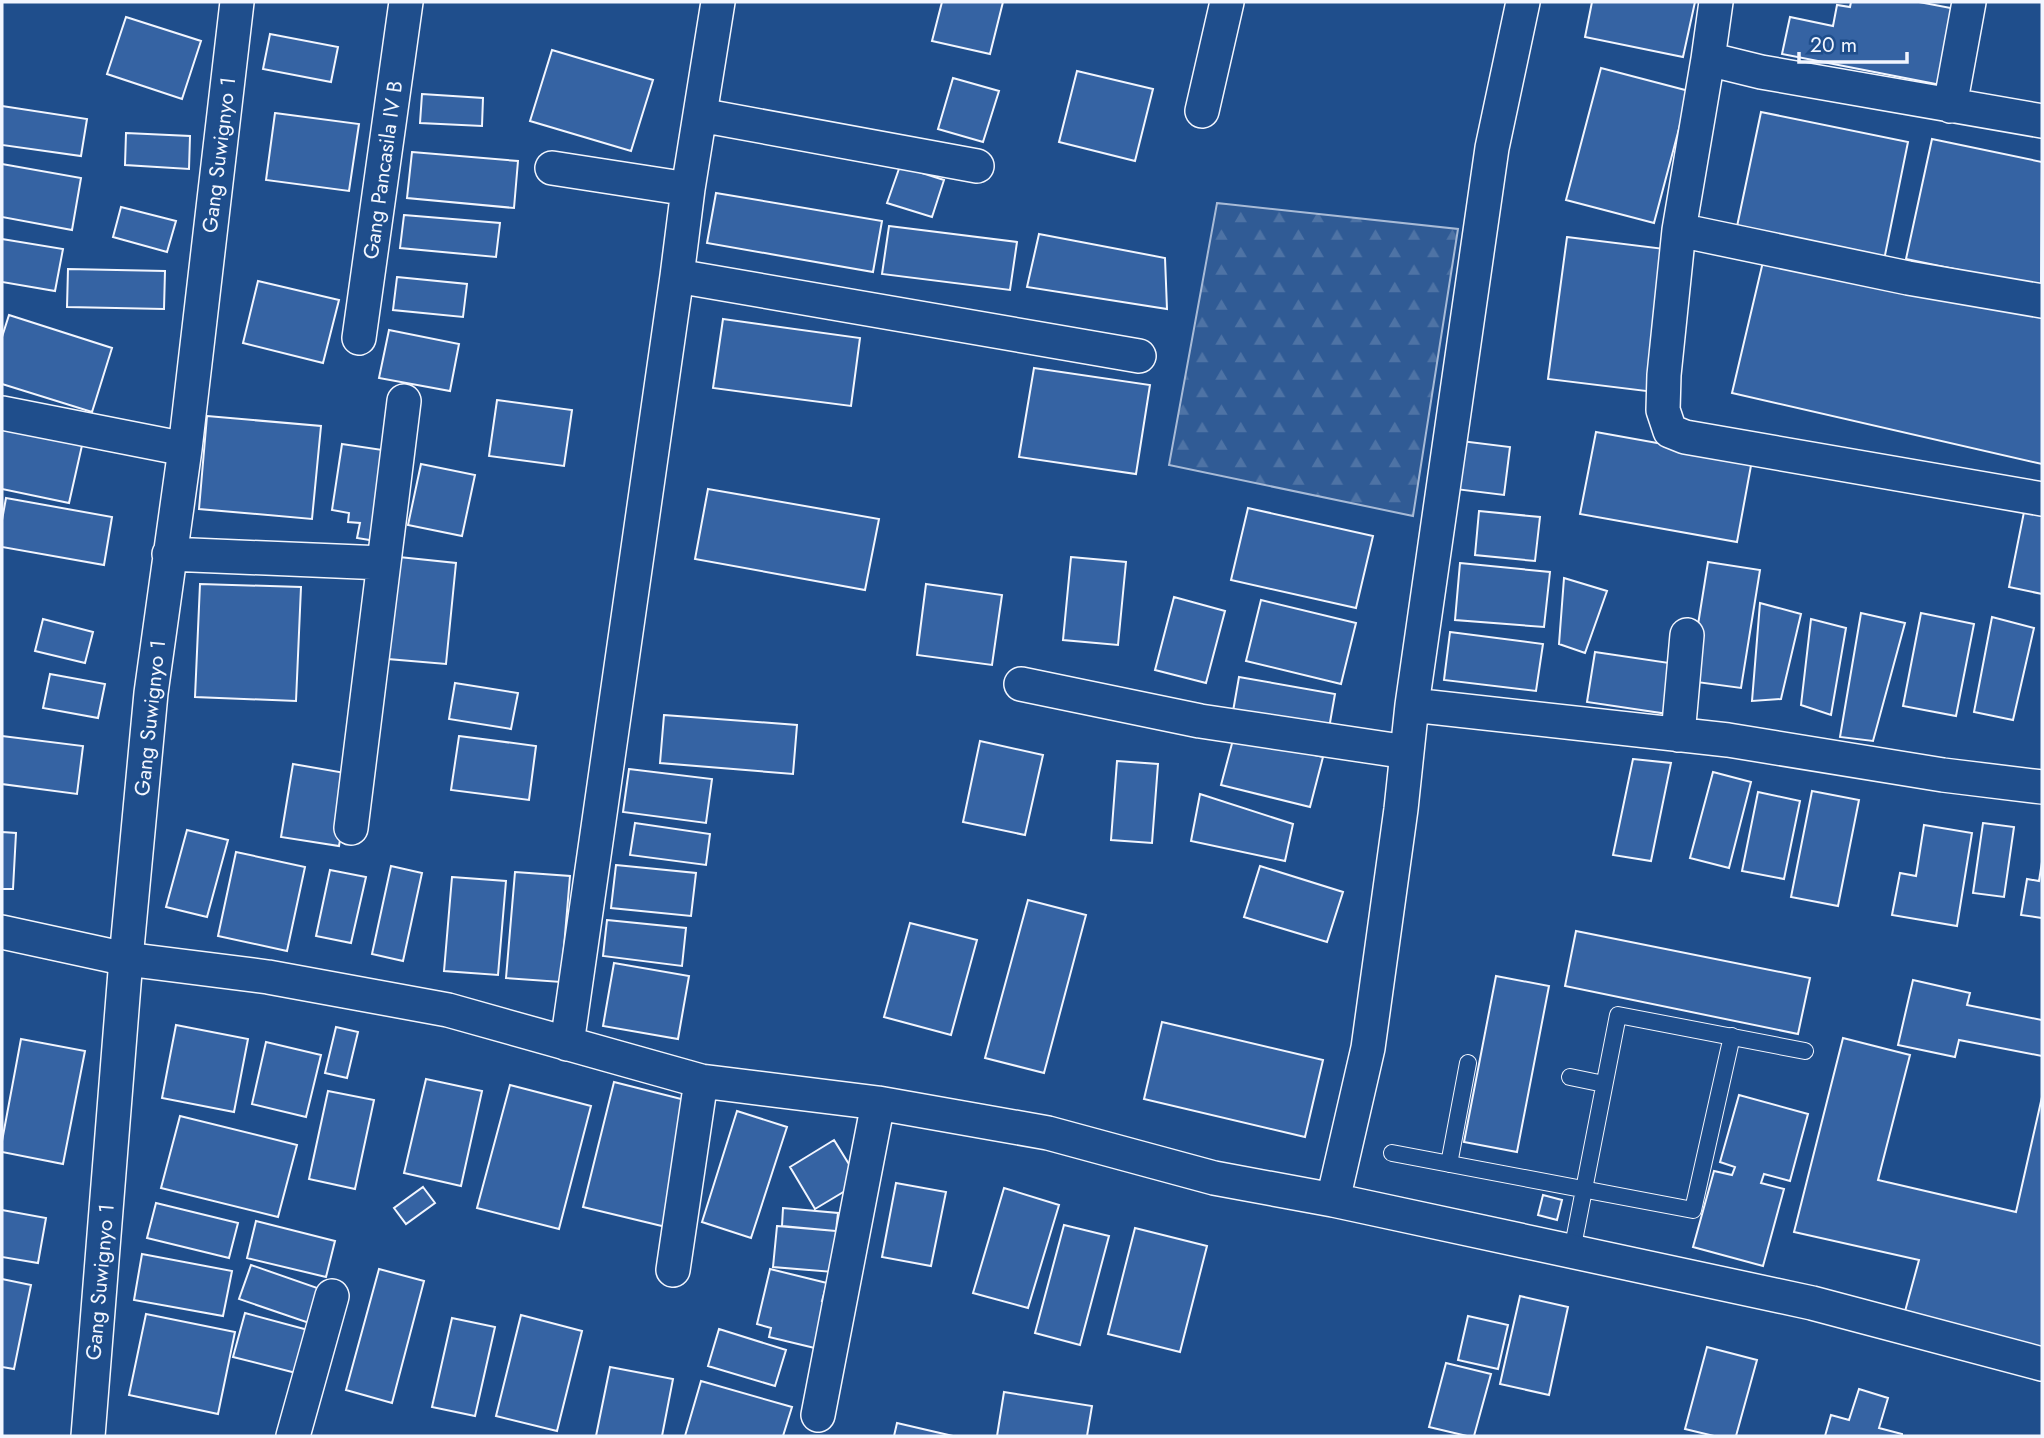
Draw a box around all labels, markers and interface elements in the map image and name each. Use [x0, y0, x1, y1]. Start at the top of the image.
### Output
scale bar [1799, 21, 1908, 65]
text: 20 m [1810, 30, 1857, 60]
street label: Gang Suwignyo 1 [195, 75, 243, 235]
street label: Gang Pancasila IV B [356, 79, 410, 261]
street label: Gang Suwignyo 1 [127, 638, 173, 798]
street label: Gang Suwignyo 1 [78, 1202, 122, 1362]

